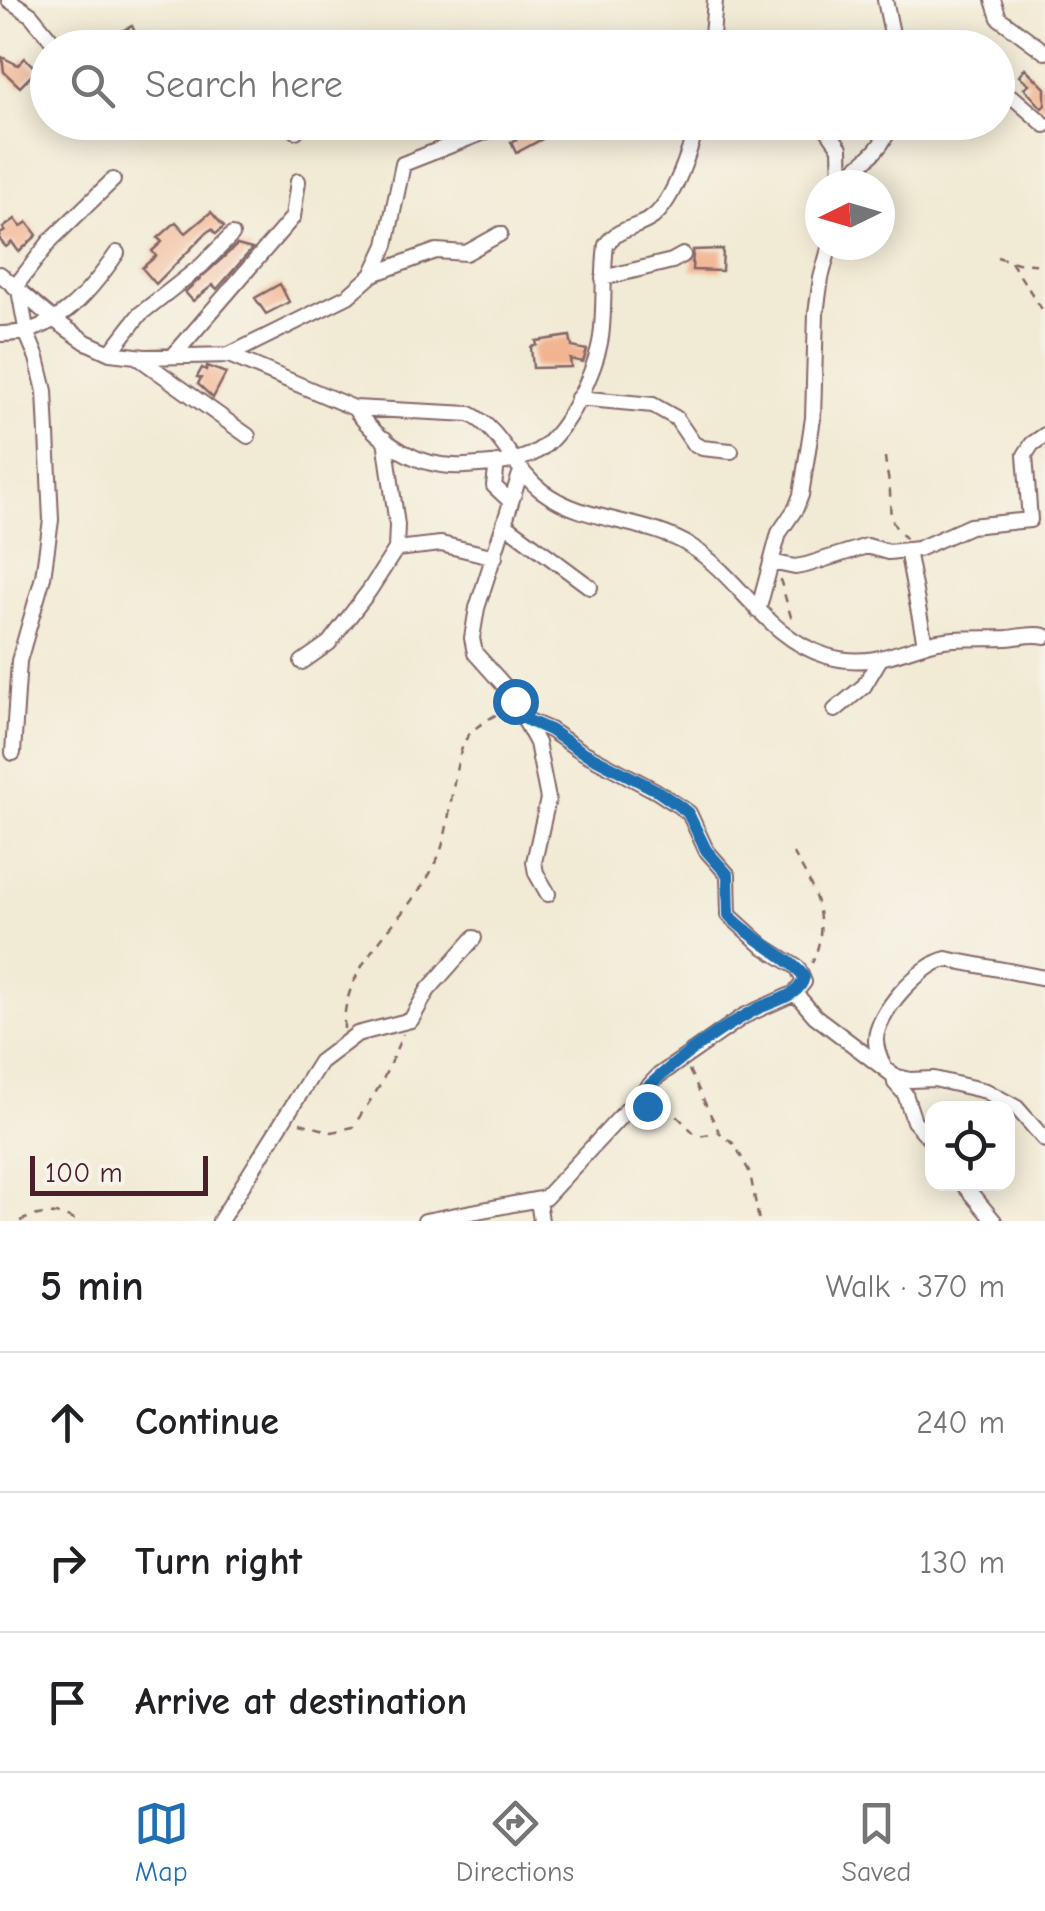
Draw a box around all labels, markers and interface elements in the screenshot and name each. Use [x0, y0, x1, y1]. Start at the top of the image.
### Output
search box [30, 30, 1015, 140]
icon: search [65, 58, 120, 113]
text: Search here [145, 63, 343, 107]
north arrow [805, 170, 895, 260]
route start [493, 679, 539, 725]
route end [625, 1084, 671, 1130]
map controls [925, 1101, 1015, 1191]
button: locate [925, 1101, 1015, 1191]
scale bar [30, 1151, 208, 1196]
text: 100 m [45, 1157, 123, 1189]
text: 5 min [40, 1262, 144, 1311]
text: Walk · 370 m [825, 1268, 1005, 1305]
icon: ahead [40, 1395, 95, 1450]
text: Continue [135, 1400, 279, 1444]
text: 240 m [916, 1404, 1005, 1441]
icon: right [40, 1535, 95, 1590]
text: Turn right [135, 1540, 302, 1584]
text: 130 m [919, 1544, 1005, 1581]
icon: arrive [40, 1675, 95, 1730]
text: Arrive at destination [135, 1680, 467, 1724]
tab: Map [134, 1796, 189, 1888]
tab: Directions [456, 1796, 574, 1888]
tab: Saved [841, 1796, 911, 1888]

